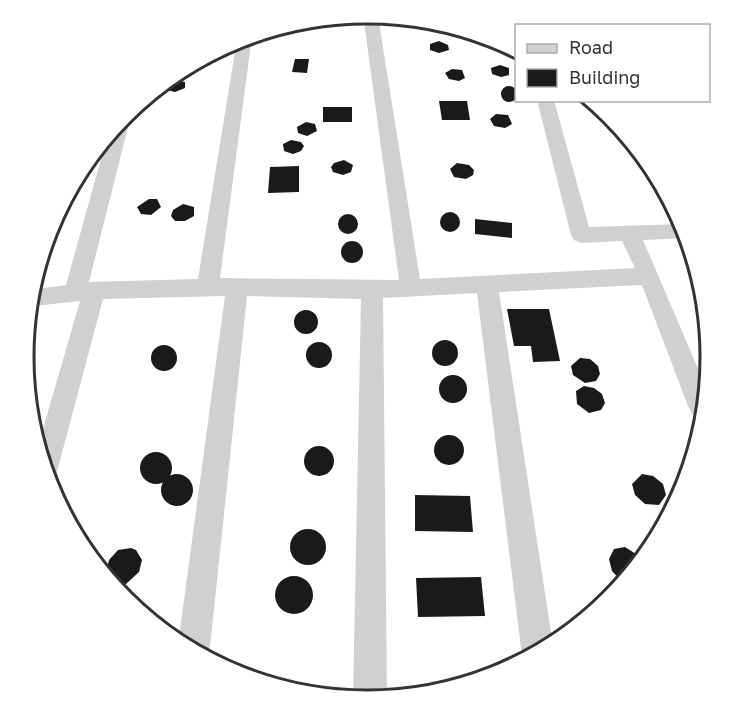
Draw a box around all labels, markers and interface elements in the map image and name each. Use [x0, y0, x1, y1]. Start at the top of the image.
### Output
legend [515, 24, 710, 102]
text: Road [569, 36, 613, 58]
text: Building [569, 66, 640, 88]

